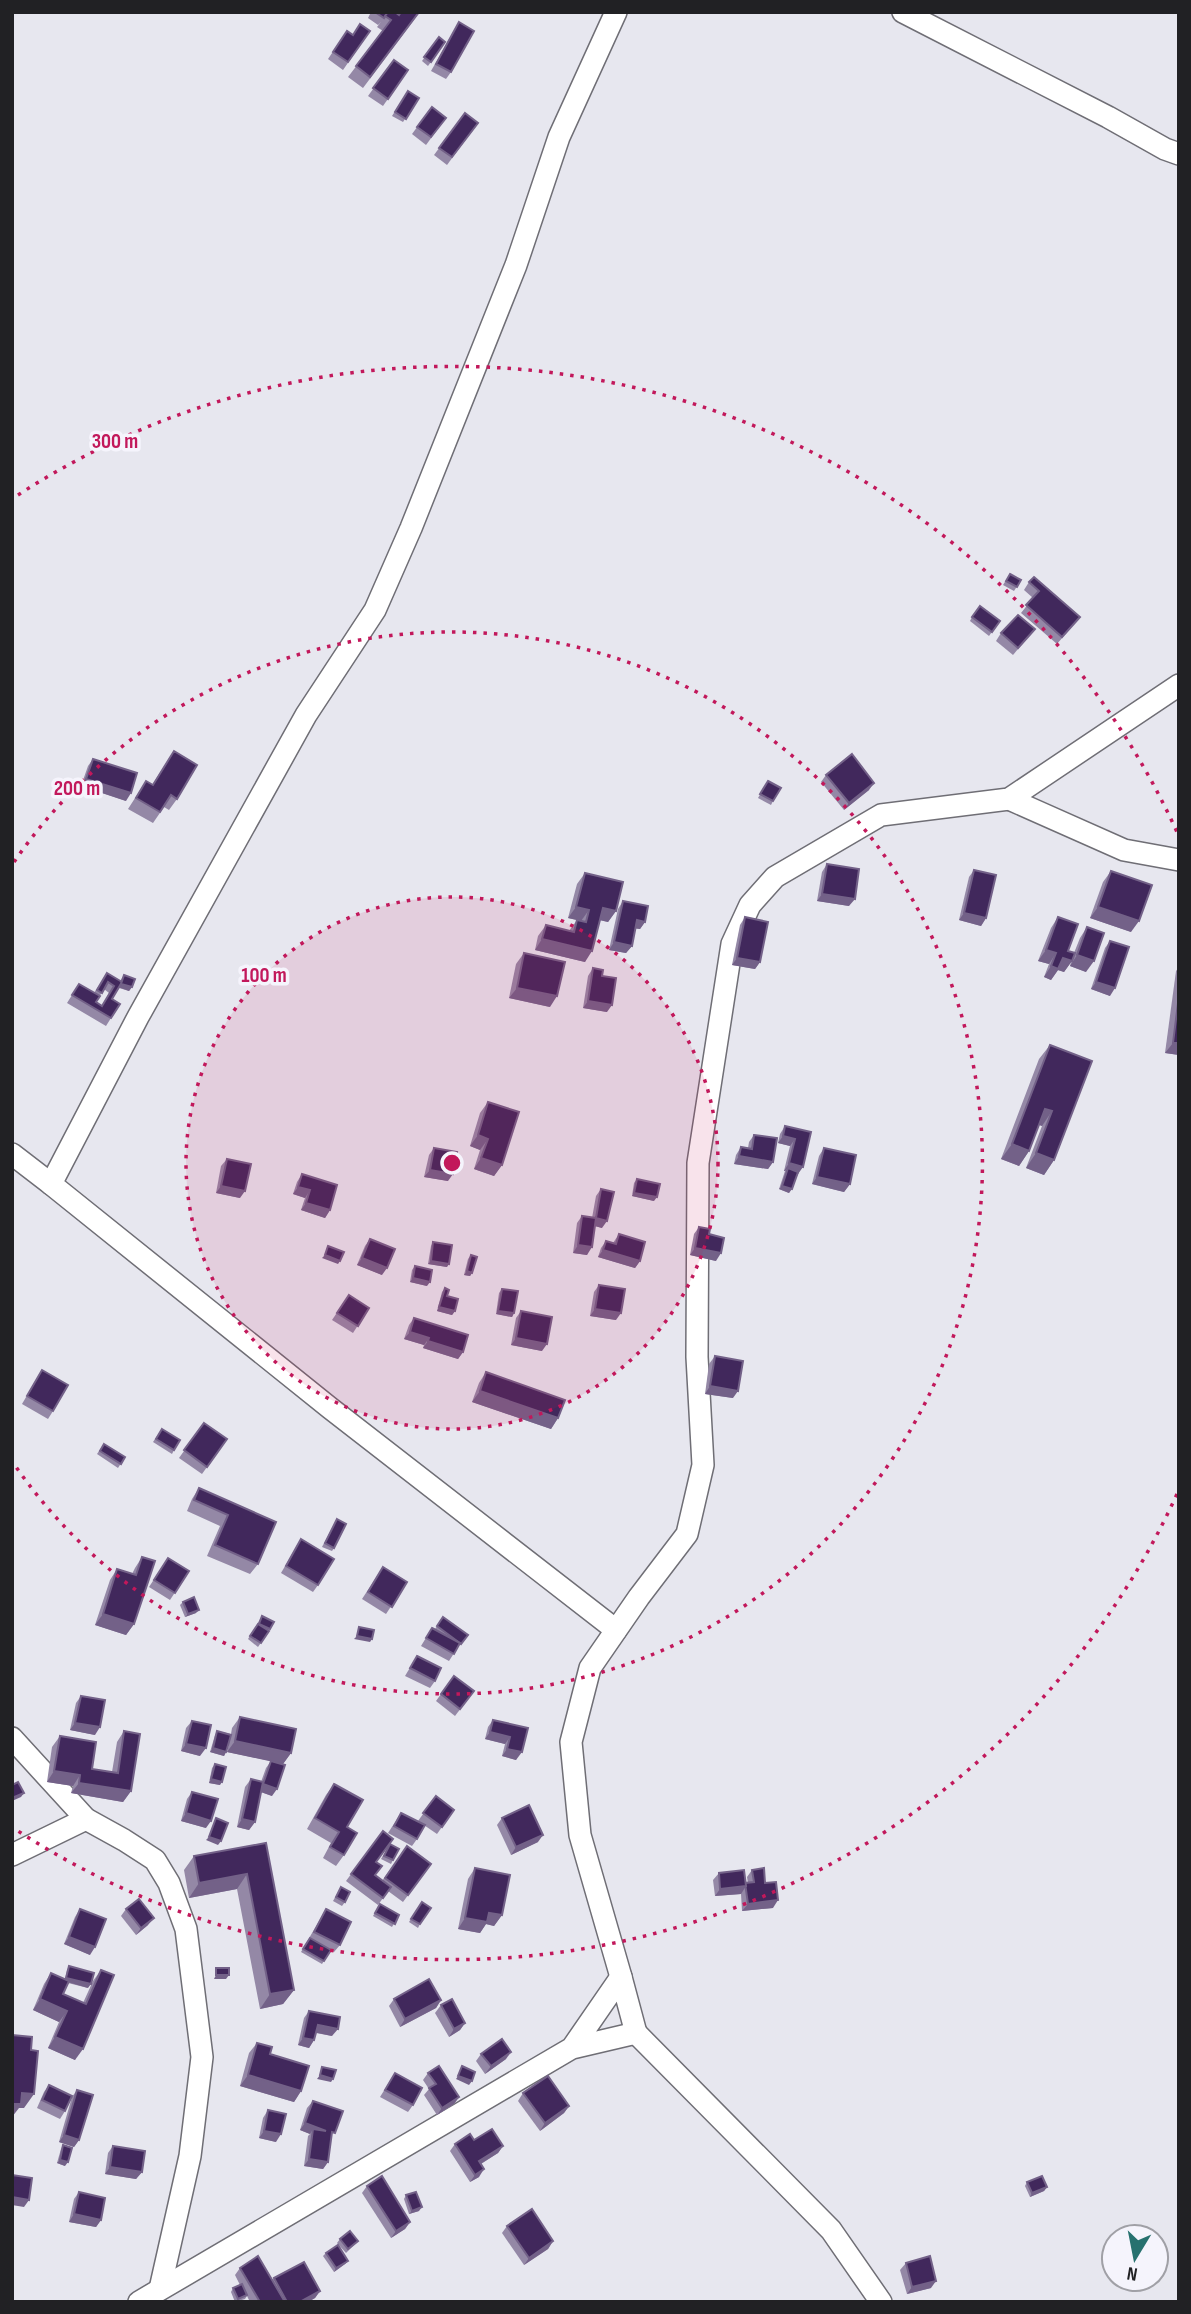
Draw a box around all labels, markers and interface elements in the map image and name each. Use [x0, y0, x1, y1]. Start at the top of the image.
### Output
text: 300 m [92, 429, 138, 454]
text: 200 m [54, 776, 100, 801]
text: 100 m [241, 963, 287, 988]
centre of rings [440, 1151, 464, 1175]
north arrow [1100, 2223, 1170, 2293]
text: N [1125, 2261, 1139, 2285]

